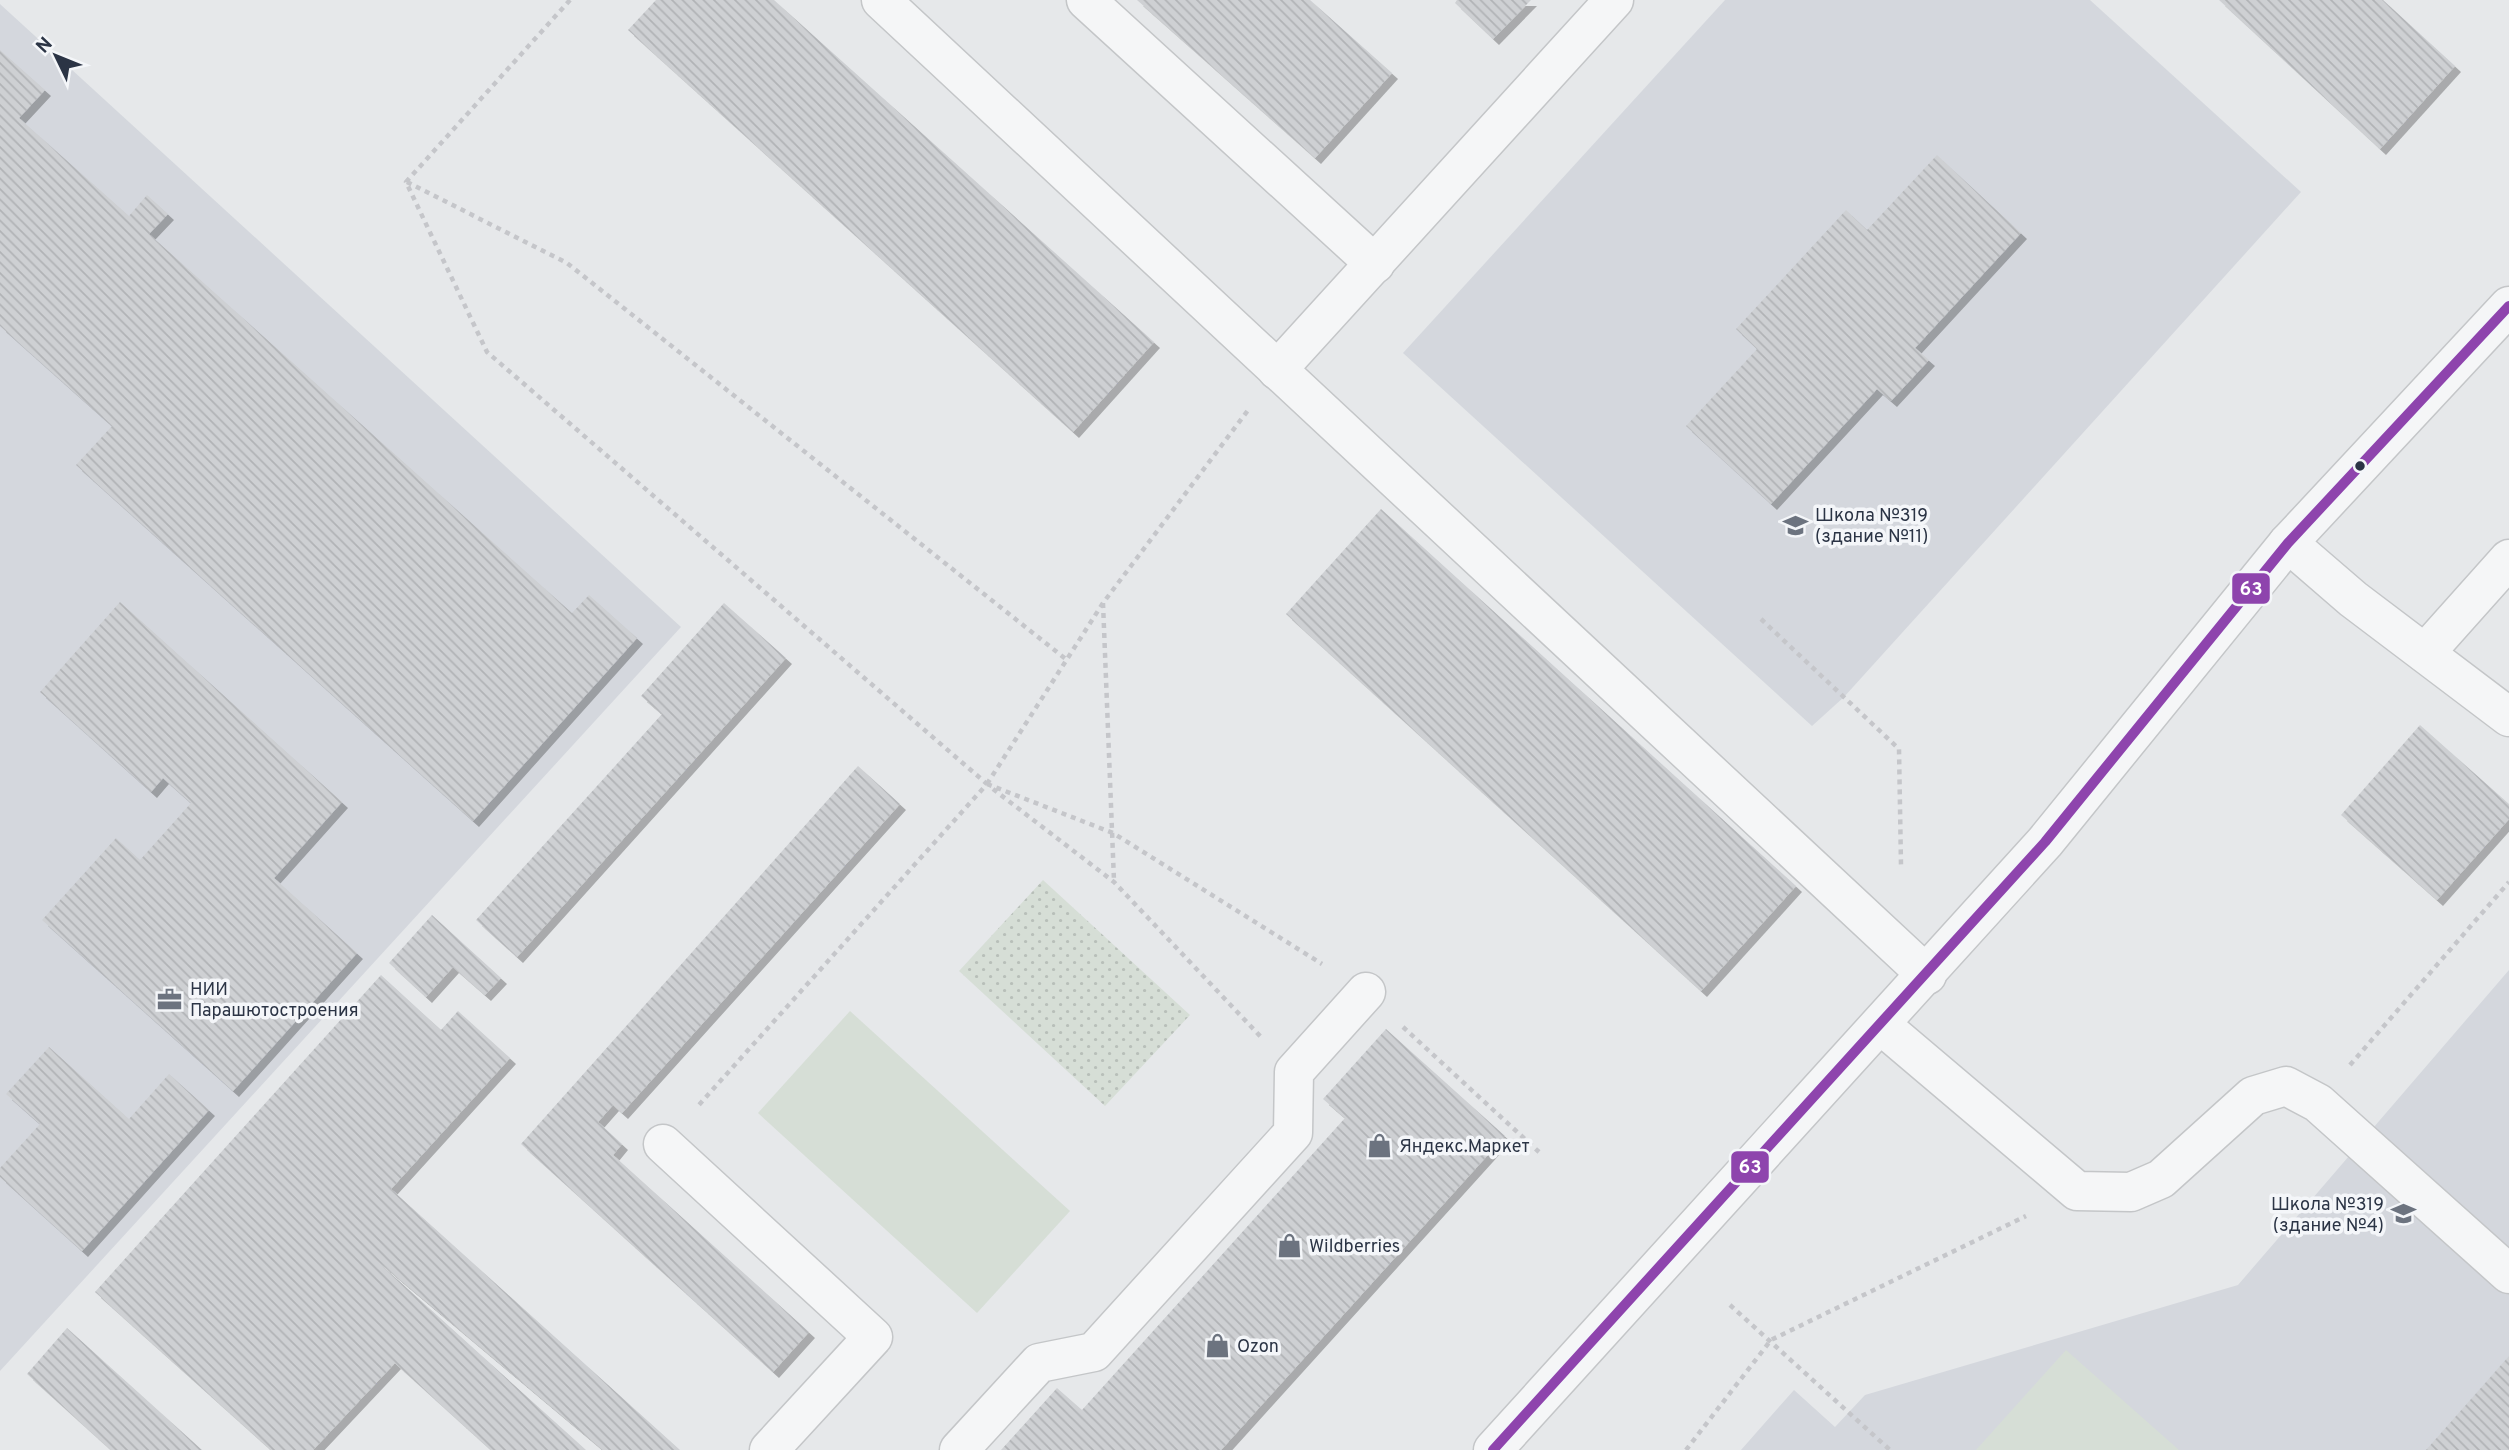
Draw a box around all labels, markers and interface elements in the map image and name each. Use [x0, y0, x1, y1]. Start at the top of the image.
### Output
north arrow [21, 21, 91, 91]
text: N [32, 33, 58, 59]
unlabelled marker [2353, 459, 2367, 473]
place label: Школа №319 (здание №11) [1815, 505, 1928, 549]
school or university icon: Школа №319 (здание №11) [1781, 511, 1809, 539]
line badge: 63 [2231, 572, 2271, 605]
text: 63 [2239, 578, 2263, 602]
place label: НИИ Парашютостроения [190, 979, 359, 1023]
office icon: НИИ Парашютостроения [156, 985, 184, 1013]
shop icon: Яндекс.Маркет [1365, 1132, 1393, 1160]
place label: Яндекс.Маркет [1399, 1136, 1530, 1159]
line badge: 63 [1730, 1150, 1770, 1184]
text: 63 [1738, 1156, 1762, 1180]
place label: Школа №319 (здание №4) [2271, 1194, 2384, 1238]
school or university icon: Школа №319 (здание №4) [2390, 1200, 2418, 1228]
shop icon: Wildberries [1275, 1232, 1303, 1260]
place label: Wildberries [1309, 1236, 1400, 1259]
shop icon: Ozon [1203, 1332, 1231, 1360]
place label: Ozon [1237, 1336, 1279, 1359]

